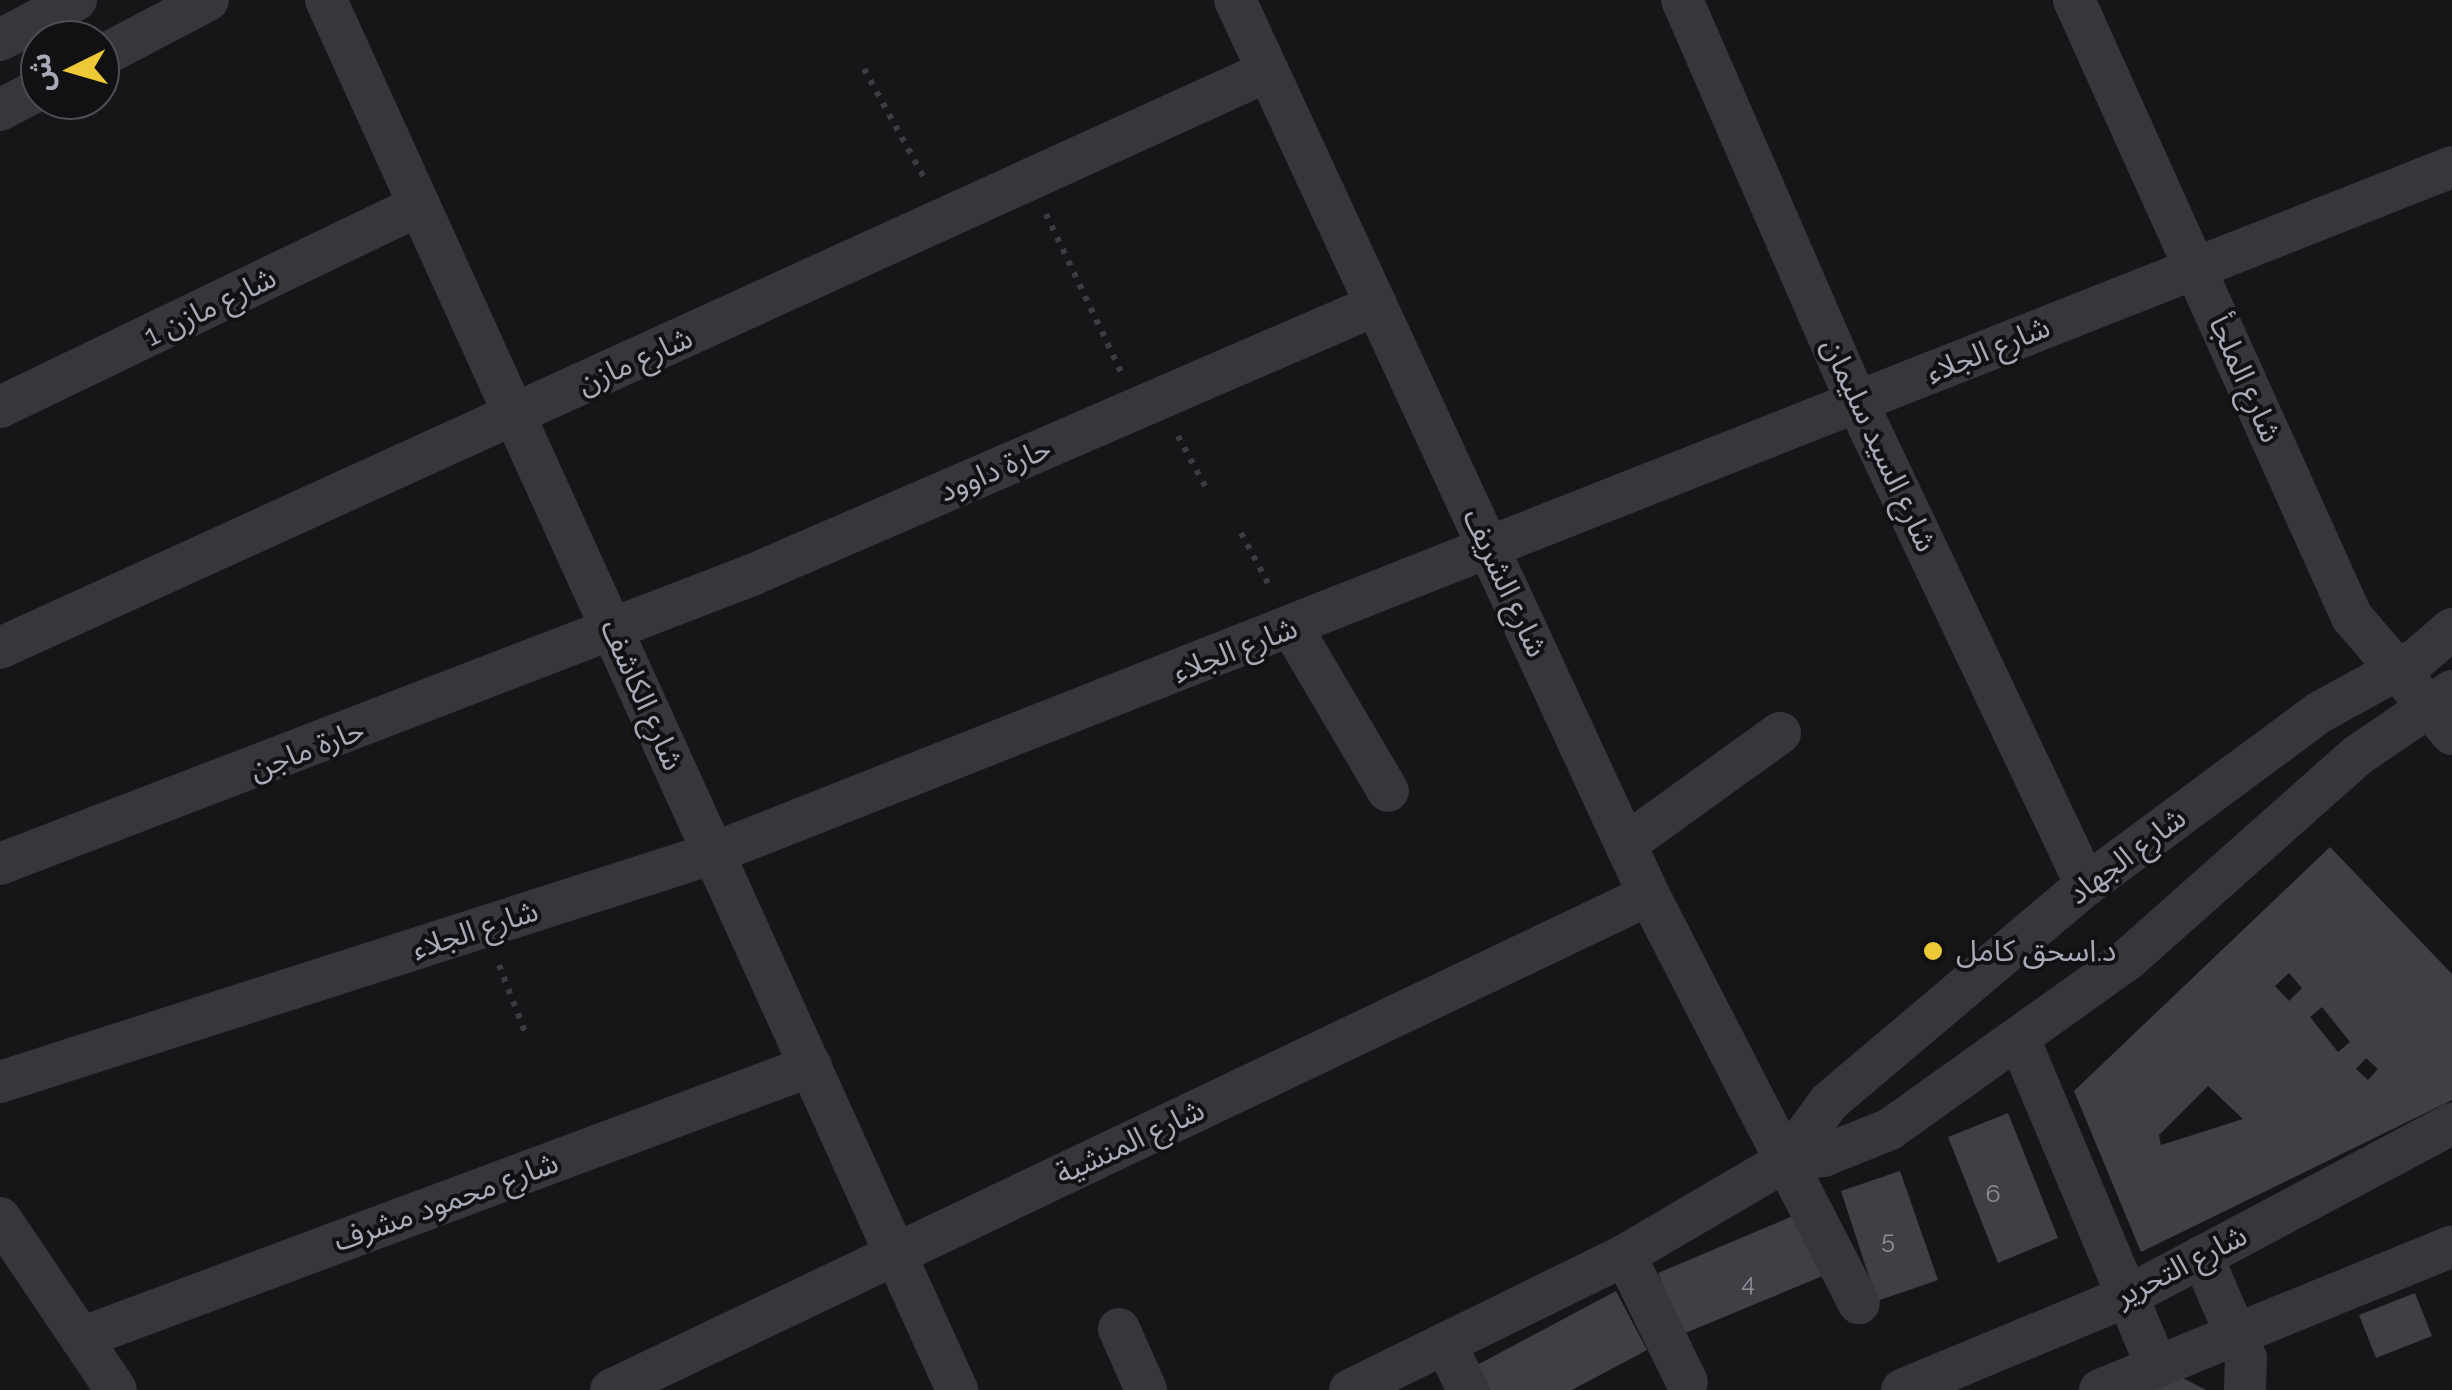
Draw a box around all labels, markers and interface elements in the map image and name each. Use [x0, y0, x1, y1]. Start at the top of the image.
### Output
north arrow [20, 20, 120, 120]
text: ش [23, 52, 60, 93]
street label: شارع مازن 1 [138, 260, 282, 354]
street label: شارع الجلاء [1921, 309, 2055, 391]
street label: شارع الملجأ [2201, 310, 2289, 448]
street label: شارع مازن [572, 320, 698, 402]
street label: شارع السيد سليمان [1814, 332, 1944, 558]
street label: حارة داوود [933, 430, 1057, 510]
street label: شارع الشريف [1455, 503, 1555, 663]
street label: شارع الجلاء [1168, 610, 1302, 690]
street label: شارع الكاشف [593, 614, 691, 776]
street label: حارة ماجن [245, 712, 369, 788]
street label: شارع الجهاد [2061, 800, 2193, 912]
street label: شارع الجلاء [407, 893, 543, 967]
place label: د.اسحق كامل [1956, 933, 2116, 969]
marker: د.اسحق كامل [1920, 938, 1946, 964]
street label: شارع المنشية [1050, 1092, 1210, 1192]
street label: شارع محمود مشرف [329, 1145, 563, 1259]
house number: 6 [1985, 1178, 2001, 1208]
street label: شارع التحرير [2109, 1217, 2253, 1315]
house number: 5 [1881, 1224, 1895, 1254]
house number: 4 [1741, 1267, 1755, 1297]

